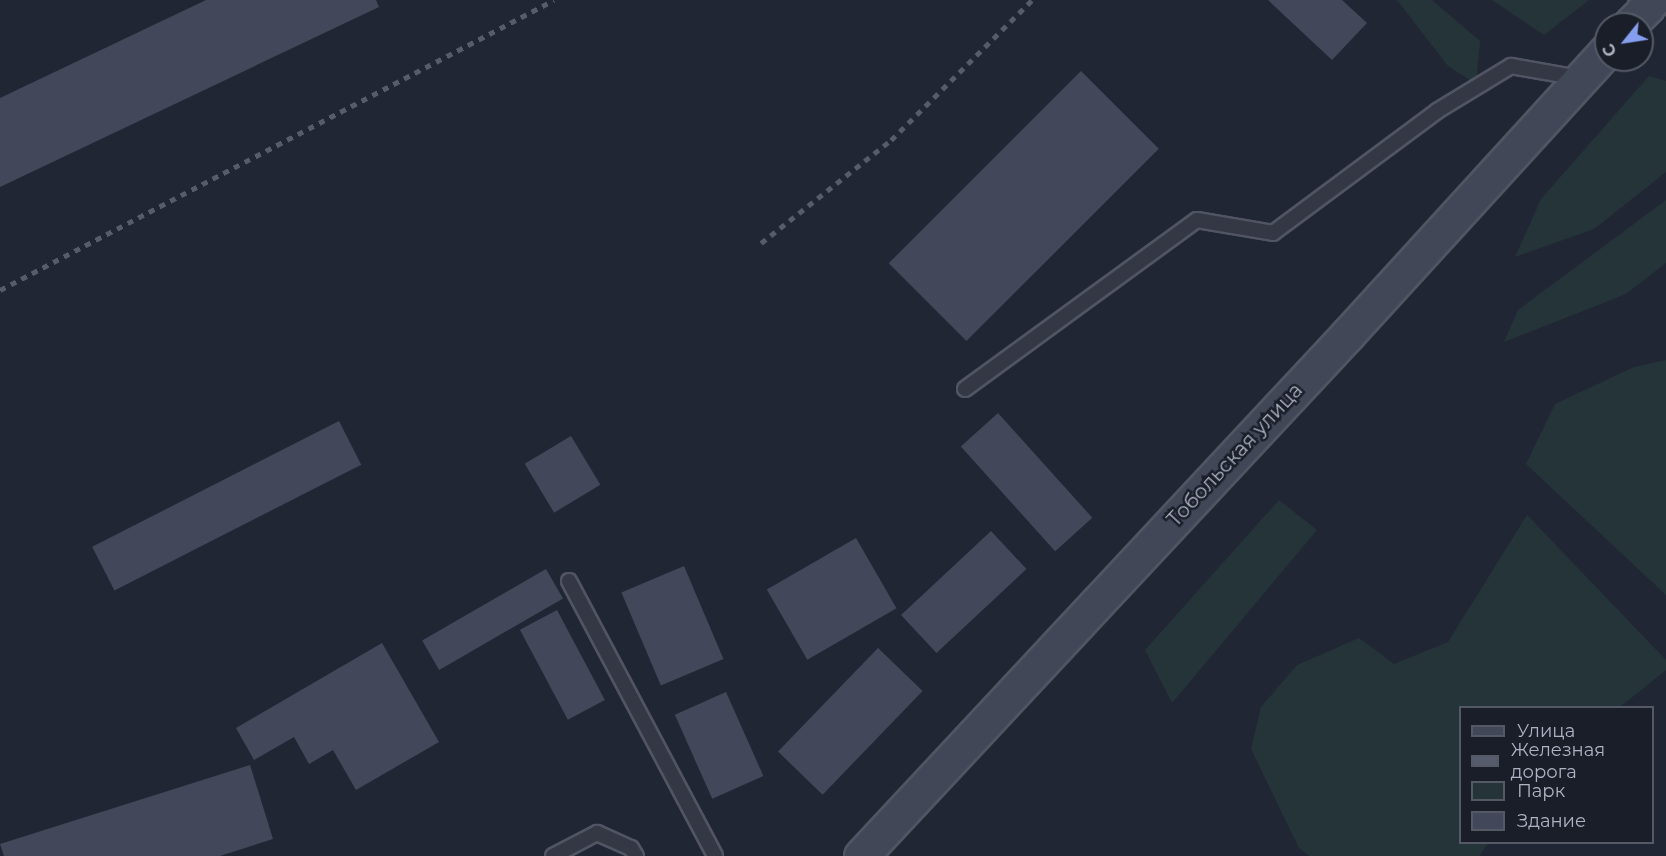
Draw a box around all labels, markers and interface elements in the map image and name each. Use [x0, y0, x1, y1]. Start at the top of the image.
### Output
north arrow [1594, 12, 1654, 72]
text: С [1599, 40, 1621, 60]
street label: Тобольская улица [1162, 378, 1308, 532]
legend [1459, 706, 1654, 844]
text: Улица [1517, 720, 1575, 742]
text: Железная дорога [1511, 739, 1605, 783]
text: Парк [1517, 780, 1565, 802]
text: Здание [1517, 810, 1586, 832]

